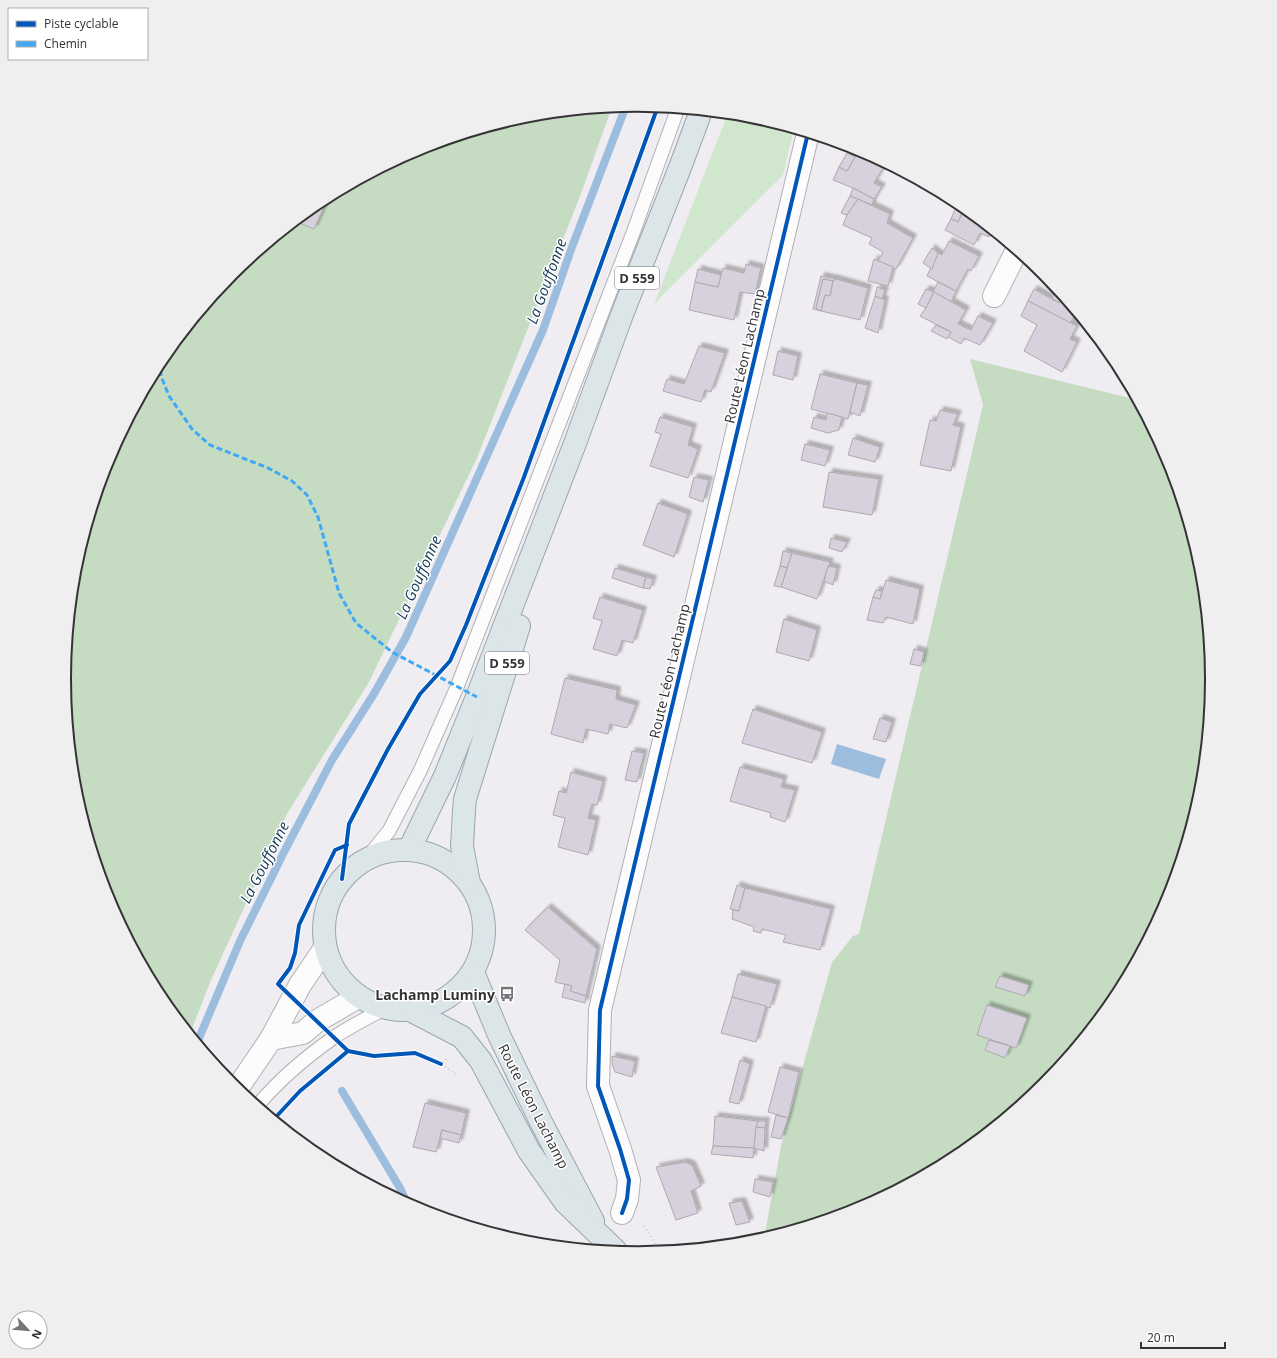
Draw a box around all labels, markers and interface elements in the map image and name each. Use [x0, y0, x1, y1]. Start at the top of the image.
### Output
legend [8, 8, 148, 60]
text: Piste cyclable [44, 15, 119, 32]
text: Chemin [44, 35, 87, 52]
water label: La Gouffonne [521, 235, 571, 326]
road number: D 559 [615, 267, 659, 289]
street label: Route Léon Lachamp [719, 287, 769, 425]
water label: La Gouffonne [391, 532, 446, 622]
street label: Route Léon Lachamp [644, 602, 694, 740]
road number: D 559 [485, 652, 529, 674]
water label: La Gouffonne [235, 817, 293, 906]
place label: Lachamp Luminy [375, 985, 495, 1004]
bus stop icon: Lachamp Luminy [498, 985, 516, 1003]
street label: Route Léon Lachamp [494, 1040, 574, 1172]
north arrow [8, 1310, 48, 1350]
scale bar [1141, 1324, 1225, 1350]
text: N [29, 1327, 46, 1342]
text: 20 m [1147, 1329, 1175, 1346]

